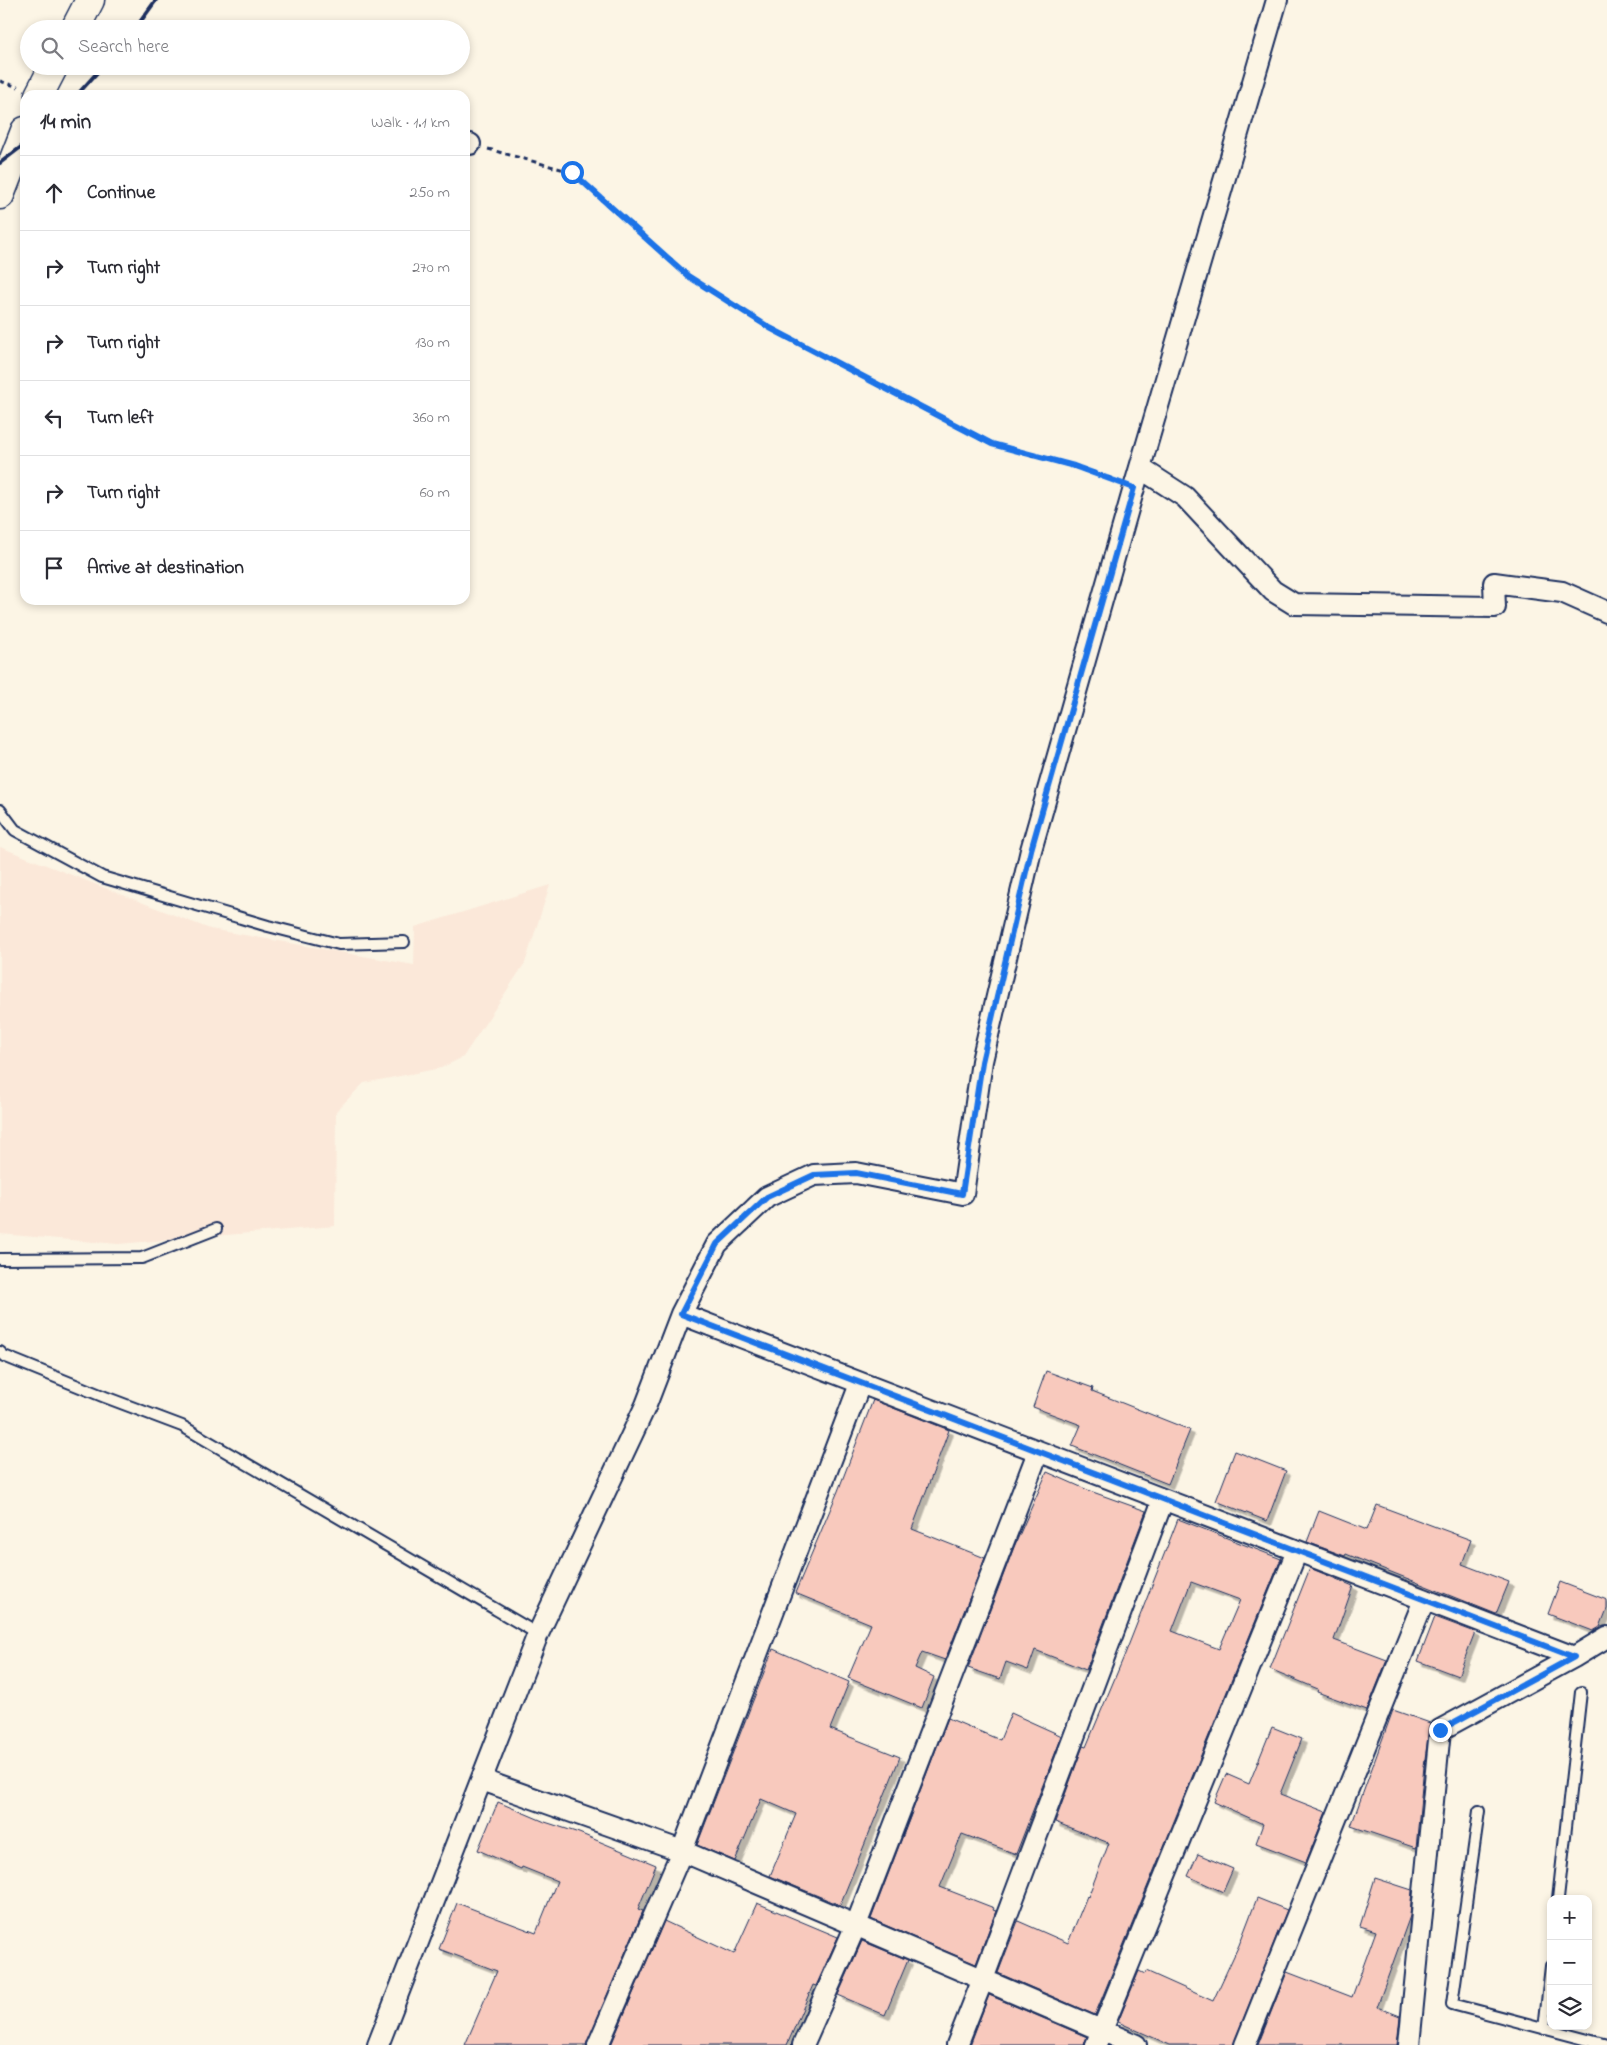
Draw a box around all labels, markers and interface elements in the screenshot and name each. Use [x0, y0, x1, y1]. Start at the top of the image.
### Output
search box [20, 20, 470, 75]
icon: search [38, 34, 66, 62]
text: Search here [78, 34, 169, 61]
text: 14 min [40, 108, 91, 138]
text: Walk · 1.1 km [371, 111, 450, 135]
route start [561, 161, 584, 184]
icon: ahead [40, 179, 68, 207]
text: Continue [87, 180, 155, 207]
text: 250 m [410, 181, 450, 205]
icon: right [40, 254, 68, 282]
text: Turn right [87, 255, 160, 282]
text: 270 m [412, 256, 450, 280]
icon: right [40, 329, 68, 357]
text: Turn right [87, 330, 160, 357]
text: 130 m [415, 331, 450, 355]
icon: left [40, 404, 68, 432]
text: Turn left [87, 405, 154, 432]
text: 360 m [413, 406, 450, 430]
icon: right [40, 479, 68, 507]
text: Turn right [87, 480, 160, 507]
text: 60 m [420, 481, 450, 505]
icon: arrive [40, 554, 68, 582]
text: Arrive at destination [87, 555, 244, 582]
route end [1429, 1719, 1452, 1742]
map controls [1547, 1895, 1592, 2030]
button: + [1547, 1895, 1592, 1940]
button: − [1547, 1940, 1592, 1985]
button: layers [1547, 1985, 1592, 2030]

